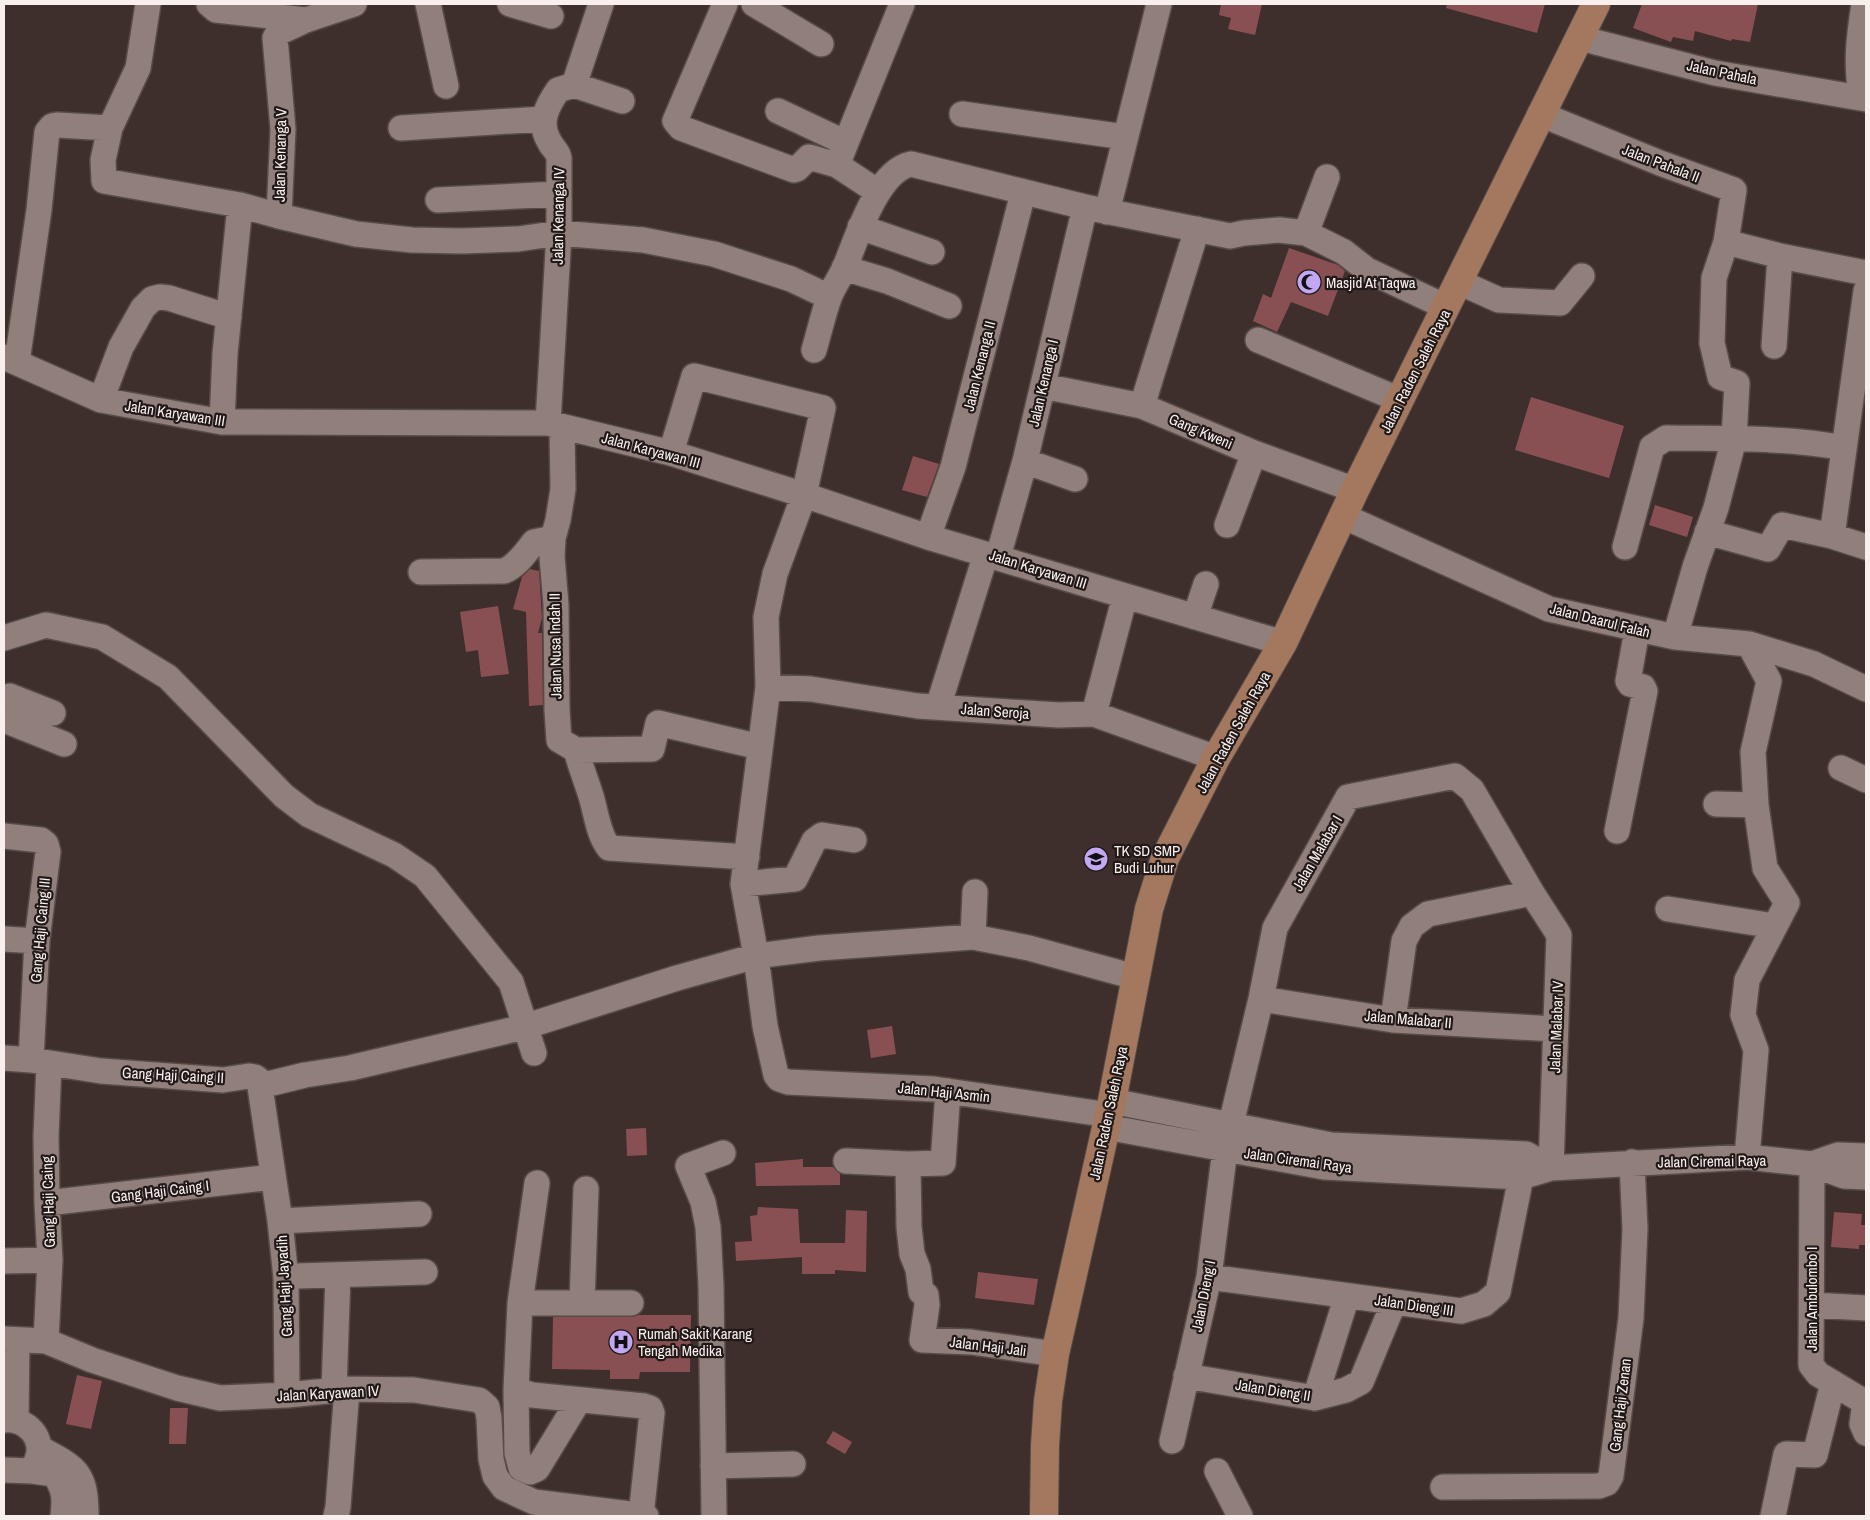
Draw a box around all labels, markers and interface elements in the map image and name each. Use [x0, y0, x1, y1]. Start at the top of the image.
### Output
street label: Jalan Pahala [1685, 54, 1759, 90]
street label: Jalan Kenanga V [269, 107, 291, 202]
street label: Jalan Pahala II [1619, 139, 1703, 187]
street label: Jalan Kenanga IV [547, 166, 569, 265]
mosque icon: Masjid At Taqwa [1296, 269, 1322, 295]
place label: Masjid At Taqwa [1326, 272, 1416, 293]
street label: Jalan Raden Saleh Raya [1375, 305, 1455, 436]
street label: Jalan Kenanga II [958, 319, 1000, 413]
street label: Jalan Kenanga I [1023, 337, 1063, 429]
street label: Jalan Karyawan III [123, 395, 227, 431]
street label: Gang Kweni [1166, 408, 1236, 454]
street label: Jalan Karyawan III [599, 427, 703, 473]
street label: Jalan Karyawan III [987, 544, 1089, 594]
street label: Jalan Nusa Indah II [544, 593, 566, 699]
street label: Jalan Daarul Falah [1548, 597, 1652, 643]
street label: Jalan Raden Saleh Raya [1191, 667, 1275, 797]
street label: Jalan Seroja [960, 698, 1030, 724]
street label: Jalan Malabar I [1287, 811, 1347, 895]
place label: TK SD SMP Budi Luhur [1114, 840, 1180, 878]
school or university icon: TK SD SMP Budi Luhur [1083, 846, 1109, 872]
street label: Gang Haji Caing III [25, 877, 55, 983]
street label: Jalan Malabar IV [1544, 980, 1568, 1073]
street label: Jalan Malabar II [1363, 1005, 1453, 1033]
street label: Jalan Raden Saleh Raya [1084, 1044, 1132, 1182]
street label: Gang Haji Caing II [122, 1062, 224, 1088]
street label: Jalan Haji Asmin [897, 1077, 991, 1107]
street label: Jalan Ciremai Raya [1243, 1142, 1353, 1178]
street label: Jalan Ciremai Raya [1657, 1150, 1767, 1172]
street label: Gang Haji Caing [36, 1156, 60, 1248]
street label: Gang Haji Caing I [110, 1175, 210, 1207]
street label: Gang Haji Jayadih [271, 1235, 297, 1337]
street label: Jalan Ambulombo I [1801, 1247, 1822, 1351]
street label: Jalan Dieng I [1186, 1258, 1220, 1334]
street label: Jalan Dieng III [1373, 1289, 1455, 1321]
place label: Rumah Sakit Karang Tengah Medika [638, 1323, 752, 1361]
hospital icon: Rumah Sakit Karang Tengah Medika [608, 1329, 634, 1355]
street label: Jalan Haji Jali [948, 1331, 1028, 1361]
street label: Gang Haji Zenan [1604, 1357, 1636, 1453]
street label: Jalan Dieng II [1234, 1374, 1312, 1406]
street label: Jalan Karyawan IV [276, 1380, 381, 1406]

